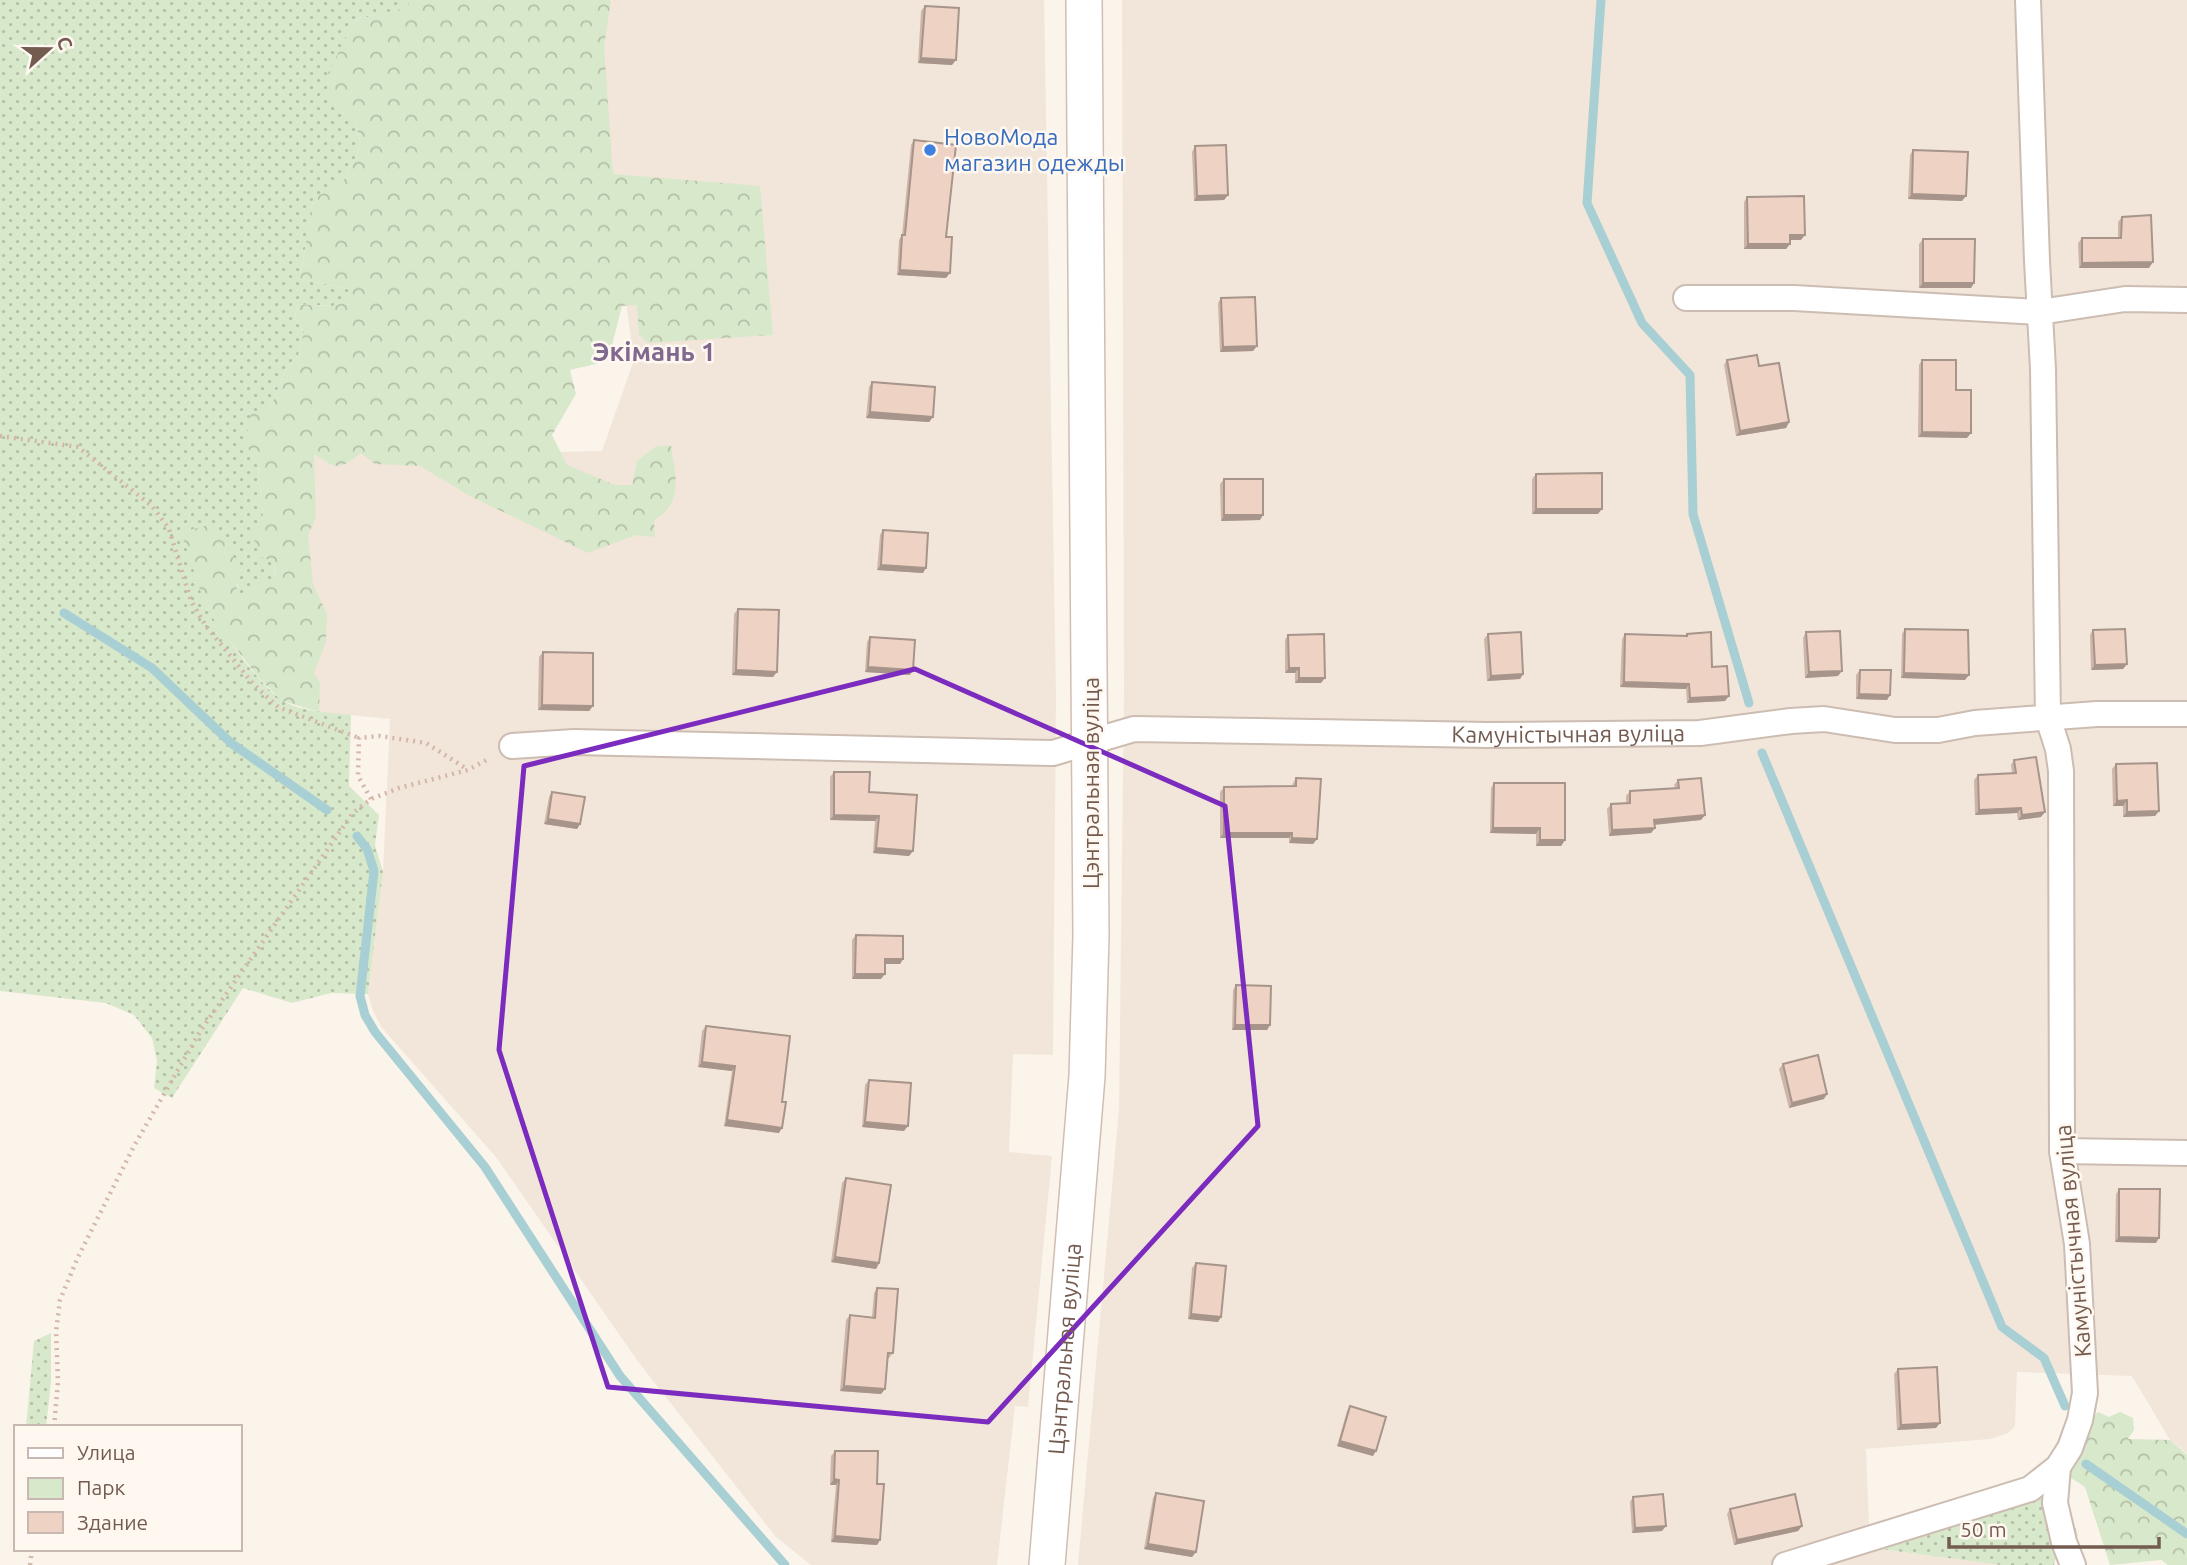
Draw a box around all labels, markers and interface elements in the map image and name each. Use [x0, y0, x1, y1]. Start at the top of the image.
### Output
north arrow [14, 14, 84, 84]
text: С [52, 33, 77, 53]
place label: НовоМода магазин одежды [944, 124, 1125, 175]
marker: НовоМода магазин одежды [922, 142, 938, 158]
district label: Экімань 1 [592, 337, 716, 366]
street label: Цэнтральная вуліца [1078, 677, 1103, 889]
street label: Камуністычная вуліца [1451, 720, 1685, 747]
street label: Камуністычная вуліца [2050, 1124, 2095, 1358]
street label: Цэнтральная вуліца [1043, 1242, 1085, 1455]
legend [14, 1425, 242, 1551]
text: Улица [77, 1440, 135, 1464]
text: Парк [77, 1475, 126, 1499]
scale bar [1949, 1506, 2159, 1550]
text: Здание [77, 1510, 148, 1534]
text: 50 m [1960, 1517, 2007, 1541]

